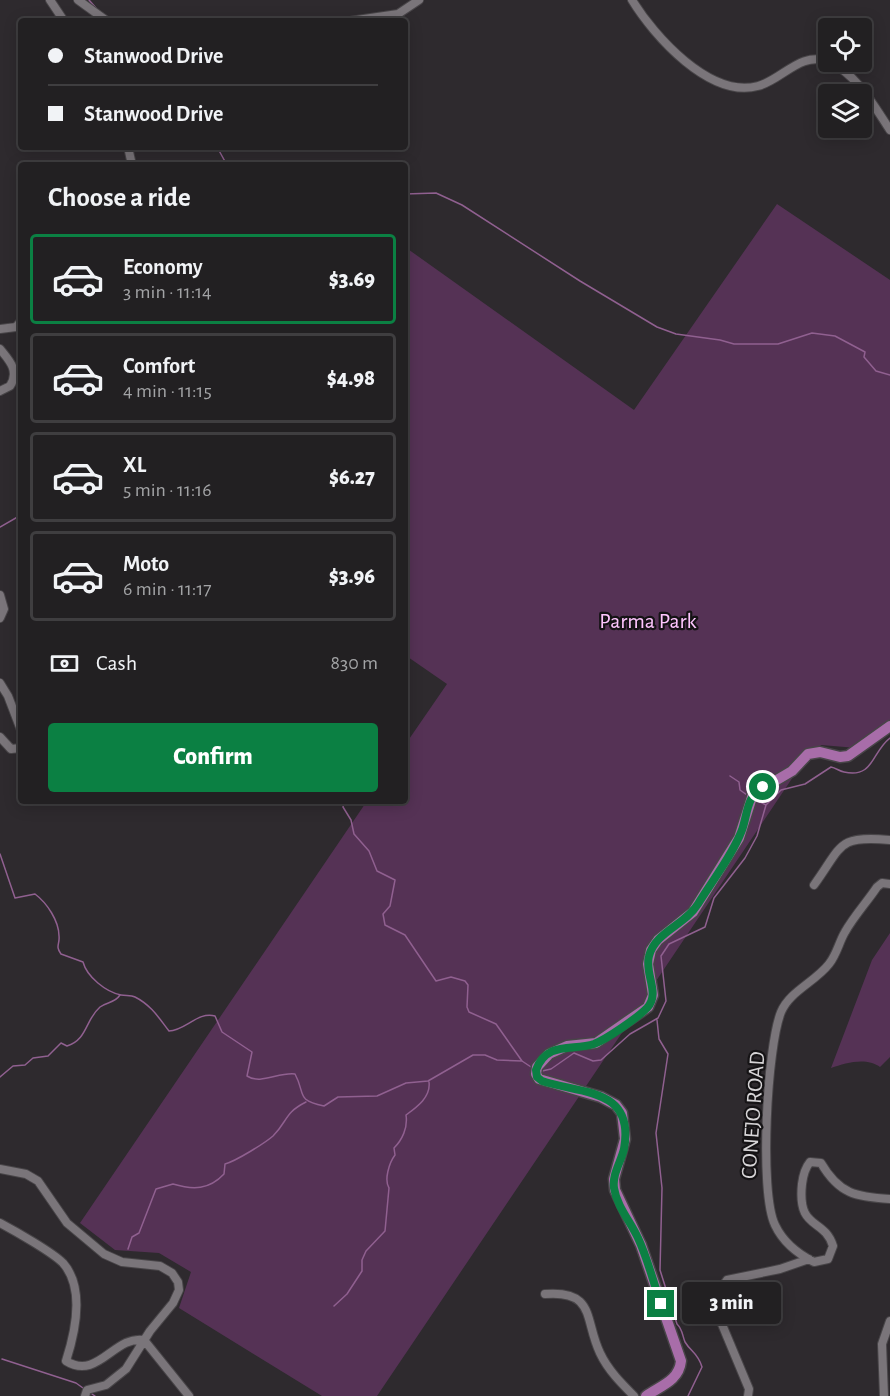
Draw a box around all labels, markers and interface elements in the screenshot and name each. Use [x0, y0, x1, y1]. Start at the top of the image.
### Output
map controls [818, 18, 872, 138]
button: locate [818, 18, 872, 72]
text: Stanwood Drive [84, 45, 224, 67]
button: layers [818, 84, 872, 138]
text: Stanwood Drive [84, 103, 224, 125]
text: Choose a ride [48, 184, 191, 211]
icon: car [51, 252, 105, 306]
text: Economy [123, 256, 203, 278]
text: $3.69 [329, 268, 375, 290]
text: 3 min · 11:14 [123, 282, 212, 302]
icon: car [51, 351, 105, 405]
text: Comfort [123, 355, 195, 377]
text: $4.98 [327, 367, 375, 389]
text: 4 min · 11:15 [123, 381, 212, 401]
icon: car [51, 450, 105, 504]
text: XL [123, 454, 146, 476]
text: $6.27 [329, 466, 375, 488]
text: 5 min · 11:16 [123, 480, 212, 500]
icon: car [51, 549, 105, 603]
text: Moto [123, 553, 169, 575]
text: $3.96 [329, 565, 375, 587]
text: 6 min · 11:17 [123, 579, 212, 599]
park label: Parma Park [599, 610, 697, 632]
icon: cash [48, 647, 81, 680]
text: Cash [96, 652, 137, 674]
text: 830 m [330, 653, 378, 673]
button: Confirm [48, 723, 378, 792]
route start [749, 773, 776, 800]
street label: CONEJO ROAD [738, 1051, 768, 1179]
callout: 3 min [682, 1283, 781, 1325]
route end [647, 1290, 674, 1317]
text: 3 min [709, 1293, 754, 1313]

